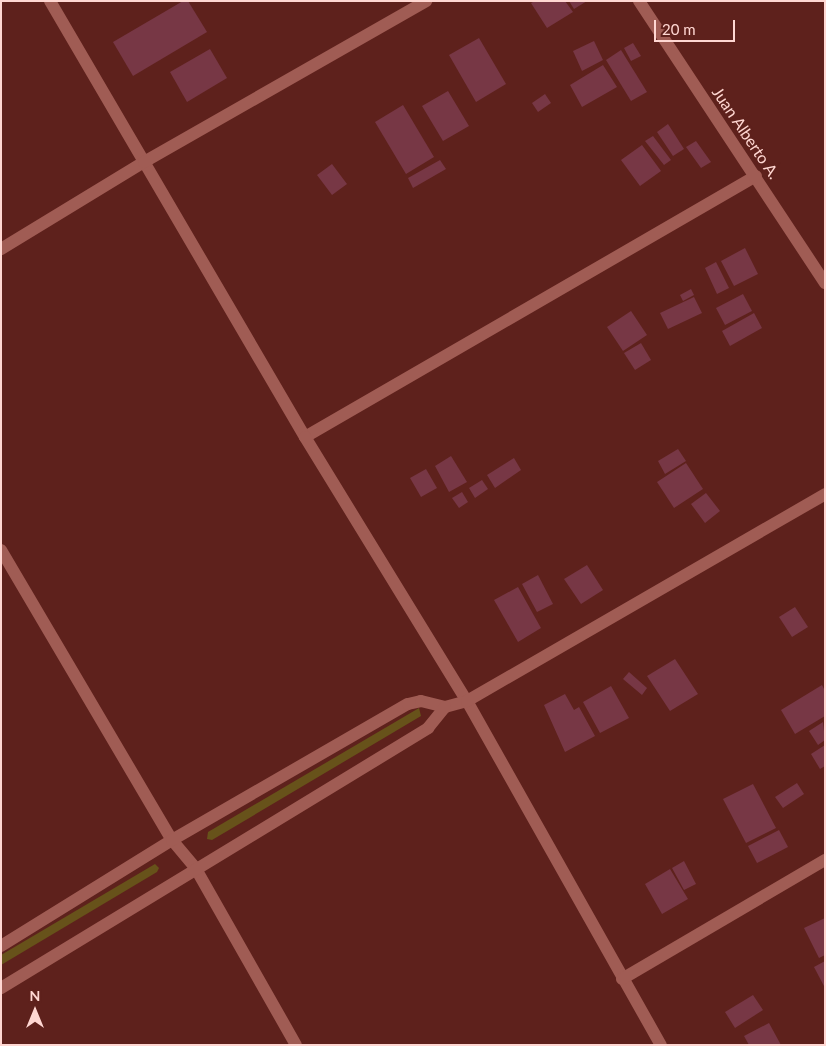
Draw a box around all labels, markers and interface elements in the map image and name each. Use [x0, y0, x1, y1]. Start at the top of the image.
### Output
scale bar [656, 10, 737, 42]
text: 20 m [662, 20, 696, 38]
street label: Juan Alberto A. [708, 83, 784, 183]
north arrow [10, 986, 60, 1036]
text: N [30, 987, 40, 1004]

